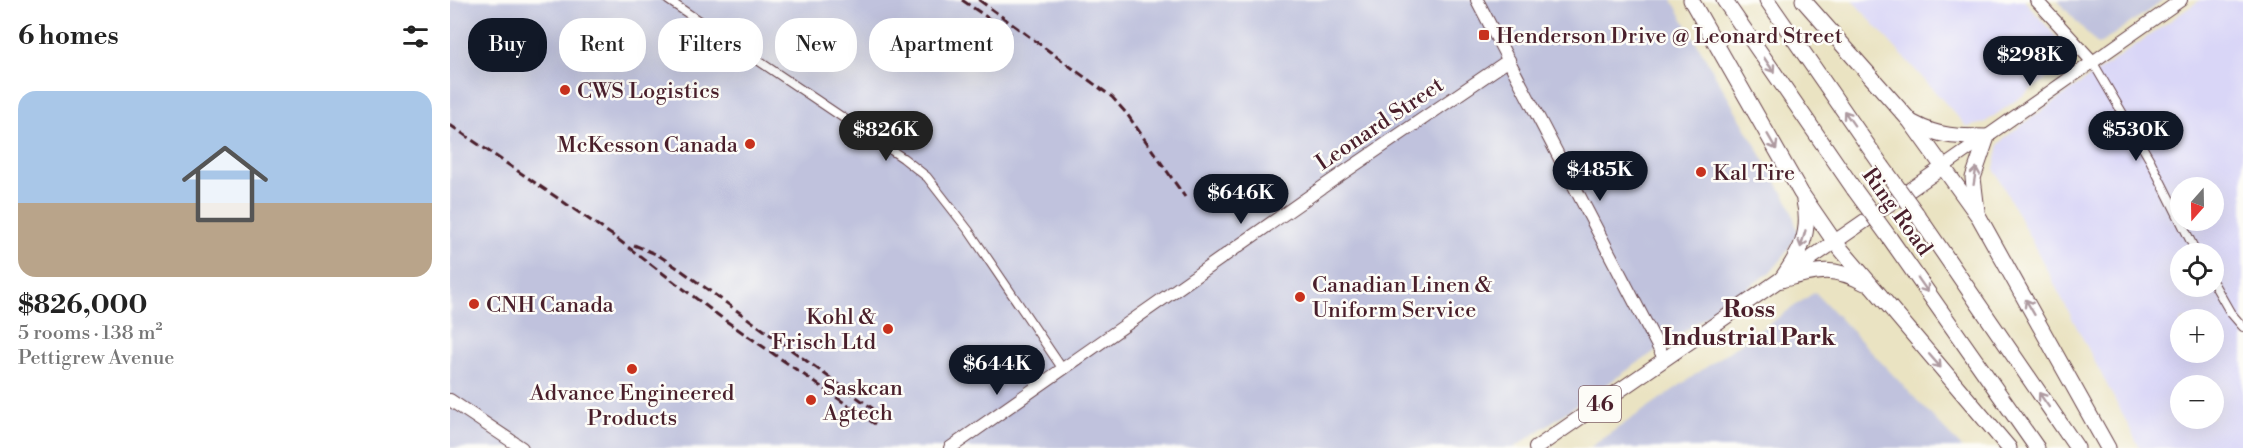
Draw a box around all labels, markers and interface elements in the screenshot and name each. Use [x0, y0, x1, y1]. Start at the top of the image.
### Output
chip: Buy [468, 18, 547, 72]
chip: Rent [559, 18, 646, 72]
chip: Filters [658, 18, 763, 72]
chip: New [775, 18, 857, 72]
chip: Apartment [869, 18, 1014, 72]
text: 6 homes [18, 20, 119, 52]
icon: filters [399, 20, 432, 53]
place label: Henderson Drive @ Leonard Street [1496, 23, 1843, 50]
marker: Henderson Drive @ Leonard Street [1477, 28, 1491, 42]
pin: $298K [1988, 36, 2072, 87]
text: $298K [1997, 43, 2063, 68]
one-way arrow [1763, 57, 1775, 73]
street label: Leonard Street [1311, 71, 1449, 177]
place label: CWS Logistics [577, 78, 720, 105]
marker: CWS Logistics [558, 83, 572, 97]
one-way arrow [1843, 110, 1855, 126]
pin: $826K [844, 111, 928, 162]
pin: $530K [2094, 111, 2178, 162]
text: $826K [853, 118, 919, 143]
text: $530K [2102, 118, 2170, 143]
icon: home [171, 130, 279, 238]
place label: McKesson Canada [557, 132, 739, 159]
one-way arrow [1766, 133, 1778, 150]
marker: McKesson Canada [743, 137, 757, 151]
pin: $485K [1558, 151, 1642, 202]
text: $485K [1567, 158, 1633, 183]
place label: Kal Tire [1713, 160, 1795, 187]
street label: Ring Road [1856, 162, 1938, 262]
marker: Kal Tire [1694, 165, 1708, 179]
one-way arrow [1970, 167, 1981, 186]
pin: $646K [1199, 174, 1283, 225]
north arrow [2170, 177, 2224, 231]
map controls [2170, 177, 2224, 429]
text: $646K [1207, 181, 1275, 206]
one-way arrow [1797, 229, 1808, 248]
button: locate [2170, 243, 2224, 297]
place label: Canadian Linen & Uniform Service [1312, 272, 1493, 324]
one-way arrow [1917, 276, 1929, 292]
text: $826,000 [18, 289, 147, 321]
marker: Canadian Linen & Uniform Service [1293, 290, 1307, 304]
place label: CNH Canada [486, 292, 615, 319]
district label: Ross Industrial Park [1662, 295, 1837, 353]
marker: CNH Canada [467, 297, 481, 311]
one-way arrow [2024, 299, 2036, 316]
place label: Kohl & Frisch Ltd [772, 304, 876, 356]
button: + [2170, 309, 2224, 363]
text: 5 rooms · 138 m² [18, 321, 162, 346]
marker: Kohl & Frisch Ltd [881, 322, 895, 336]
pin: $644K [955, 345, 1039, 396]
text: Pettigrew Avenue [18, 346, 174, 371]
text: $644K [963, 352, 1031, 377]
one-way arrow [1929, 353, 1942, 369]
marker: Advance Engineered Products [625, 362, 639, 376]
place label: Saskcan Agtech [822, 375, 903, 427]
button: − [2170, 375, 2224, 429]
place label: Advance Engineered Products [529, 380, 735, 432]
road number: 46 [1579, 386, 1621, 422]
marker: Saskcan Agtech [804, 393, 818, 407]
one-way arrow [2038, 393, 2050, 409]

